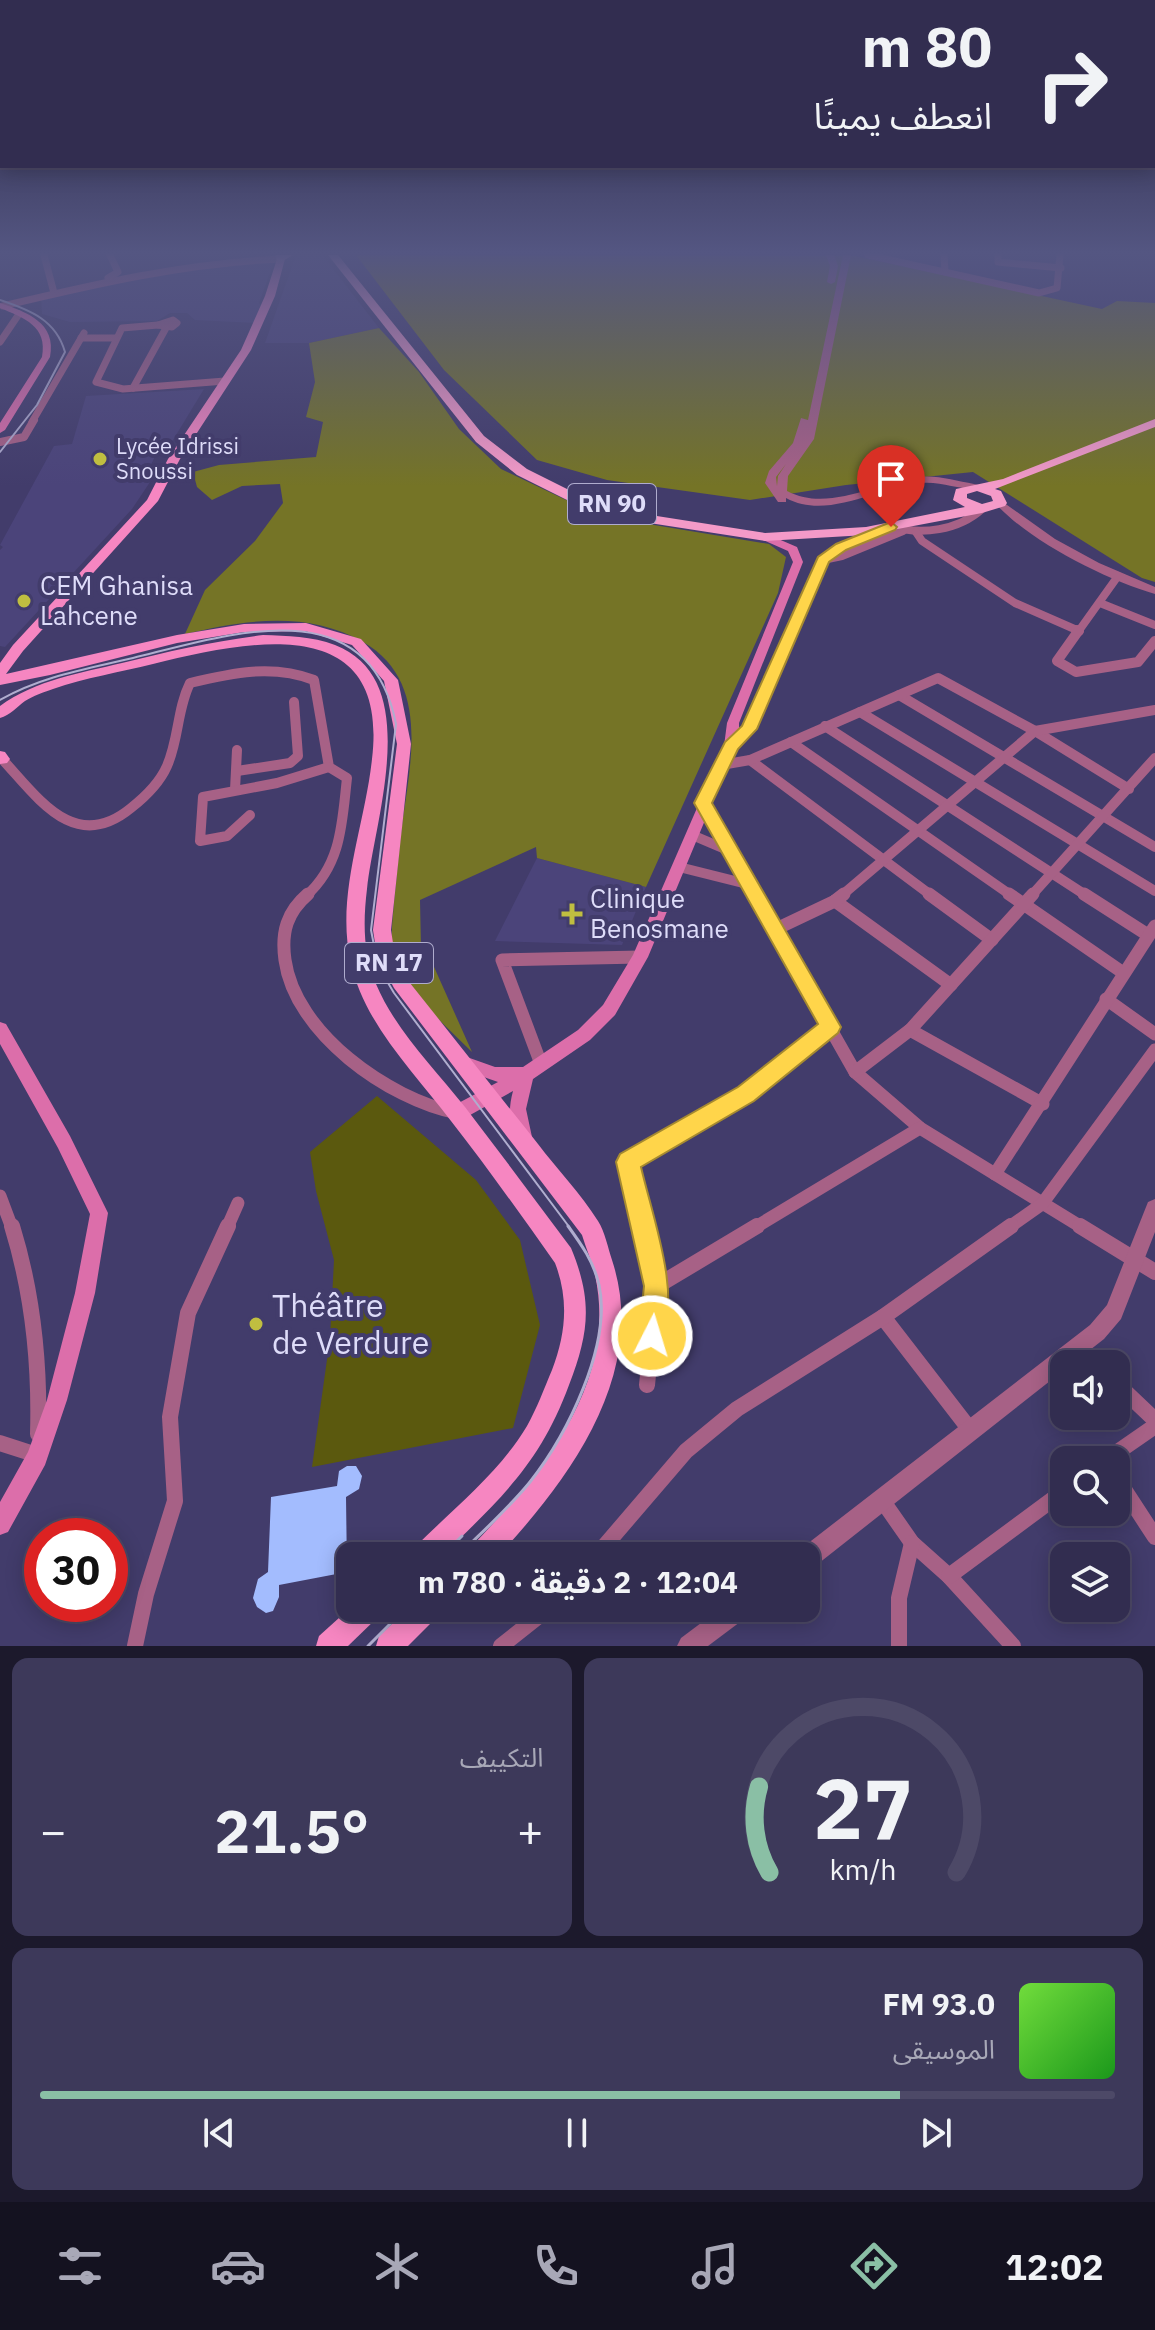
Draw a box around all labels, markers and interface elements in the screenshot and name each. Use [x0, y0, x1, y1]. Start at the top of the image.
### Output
text: 80 m [862, 10, 992, 82]
icon: right [1020, 32, 1124, 136]
text: انعطف يمينًا [814, 92, 992, 139]
place label: Lycée Idrissi Snoussi [116, 431, 239, 485]
pin [857, 445, 925, 527]
marker: Lycée Idrissi Snoussi [91, 450, 109, 468]
icon: arrive [869, 457, 913, 501]
road number: RN 90 [568, 484, 656, 524]
place label: CEM Ghanisa Lahcene [40, 568, 193, 632]
marker: CEM Ghanisa Lahcene [15, 592, 33, 610]
place label: Clinique Benosmane [590, 881, 729, 945]
marker: Clinique Benosmane [561, 903, 583, 925]
road number: RN 17 [345, 943, 433, 983]
place label: Théâtre de Verdure [272, 1284, 429, 1363]
position arrow [610, 1294, 694, 1378]
marker: Théâtre de Verdure [247, 1315, 265, 1333]
map controls [1050, 1350, 1130, 1622]
button: sound [1050, 1350, 1130, 1430]
button: search [1050, 1446, 1130, 1526]
speed limit sign: 30 [24, 1518, 128, 1622]
button: layers [1050, 1542, 1130, 1622]
text: 12:04 · 2 دقيقة · 780 m [418, 1562, 738, 1601]
text: التكييف [460, 1740, 544, 1774]
text: 27 [813, 1754, 913, 1862]
text: 21.5° [214, 1791, 369, 1870]
text: − [40, 1802, 66, 1859]
text: + [517, 1802, 544, 1859]
text: km/h [830, 1851, 897, 1888]
text: 93.0 FM [882, 1984, 995, 2023]
text: الموسيقى [893, 2032, 995, 2066]
icon: previous [197, 2111, 241, 2155]
icon: pause [555, 2111, 599, 2155]
icon: next [914, 2111, 958, 2155]
icon: filters [52, 2238, 108, 2294]
icon: car [210, 2238, 266, 2294]
icon: climate [369, 2238, 425, 2294]
icon: phone [528, 2238, 584, 2294]
icon: music [687, 2238, 743, 2294]
icon: directions [846, 2238, 902, 2294]
text: 12:02 [1005, 2243, 1104, 2290]

